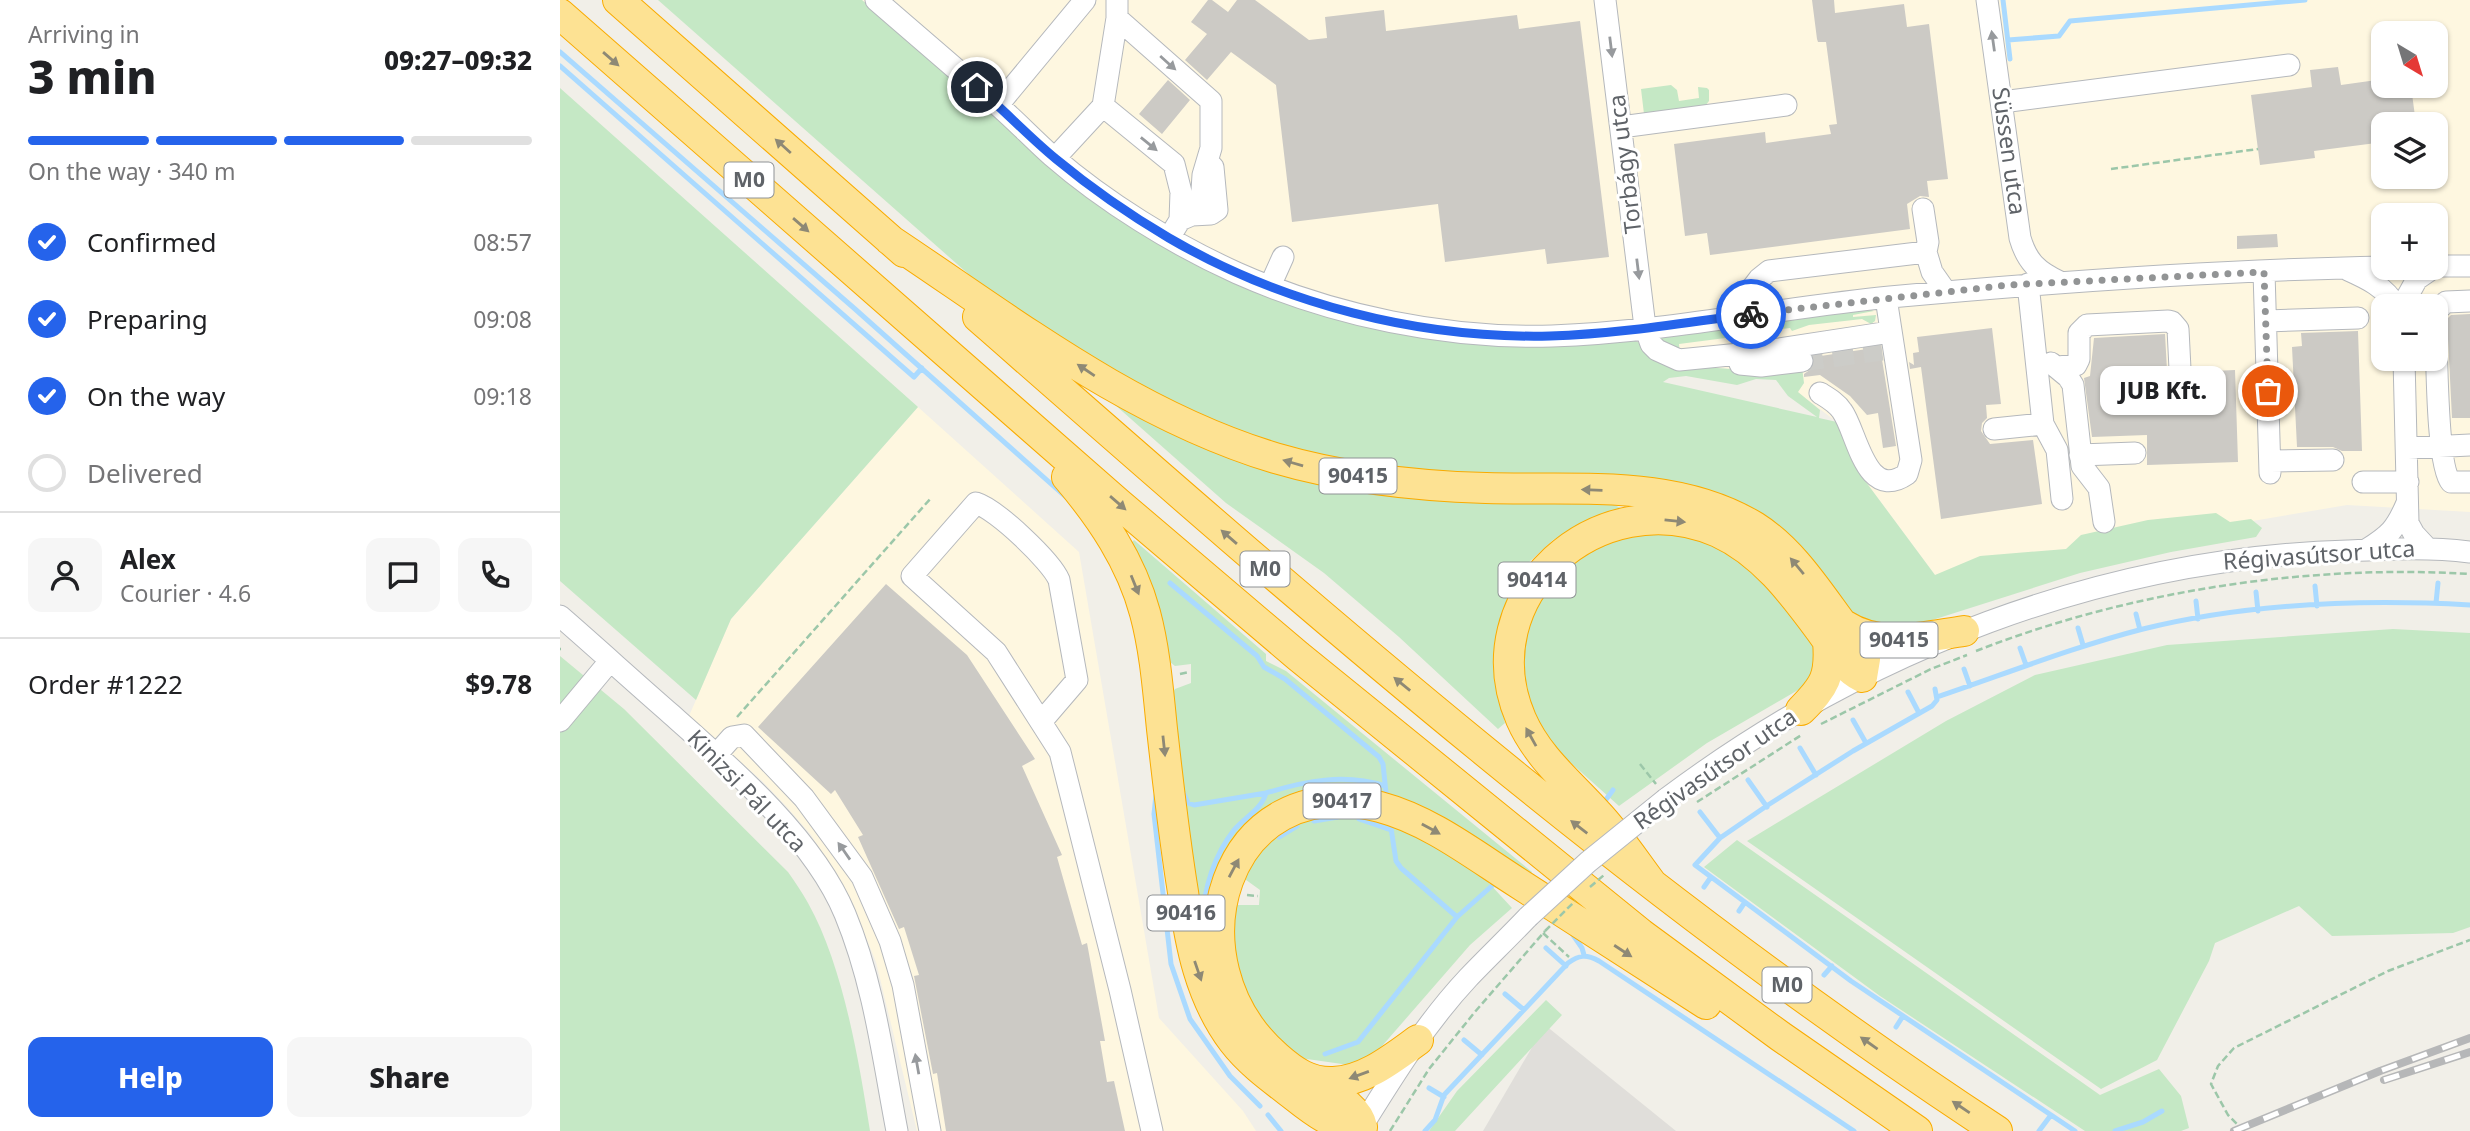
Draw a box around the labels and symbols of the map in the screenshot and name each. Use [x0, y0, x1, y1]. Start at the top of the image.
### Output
north arrow [2371, 21, 2448, 98]
one-way arrow [1988, 29, 1999, 51]
one-way arrow [1606, 37, 1617, 59]
one-way arrow [603, 51, 620, 66]
one-way arrow [1159, 55, 1176, 70]
pin [947, 57, 1007, 117]
street label: Süssen utca [1985, 85, 2035, 217]
street label: Torbágy utca [1600, 93, 1648, 236]
one-way arrow [1139, 136, 1157, 151]
one-way arrow [774, 138, 792, 154]
road number: M0 [724, 162, 774, 198]
one-way arrow [792, 217, 810, 233]
one-way arrow [1633, 259, 1644, 281]
courier [1716, 279, 1786, 349]
pin [2238, 361, 2298, 421]
one-way arrow [1076, 364, 1096, 377]
callout: JUB Kft. [2100, 366, 2226, 416]
one-way arrow [1282, 457, 1304, 468]
road number: 90415 [1320, 458, 1396, 494]
one-way arrow [1581, 484, 1603, 496]
one-way arrow [1110, 495, 1127, 510]
one-way arrow [1664, 516, 1686, 527]
one-way arrow [1220, 530, 1237, 545]
street label: Régivasútsor utca [2222, 531, 2416, 577]
road number: M0 [1240, 552, 1290, 586]
one-way arrow [1790, 558, 1805, 575]
road number: 90414 [1499, 562, 1576, 598]
one-way arrow [1130, 575, 1141, 596]
road number: 90415 [1860, 622, 1938, 658]
one-way arrow [1394, 677, 1411, 692]
street label: Régivasútsor utca [1626, 700, 1802, 836]
street label: Kinizsi Pál utca [681, 722, 815, 859]
one-way arrow [1525, 728, 1537, 747]
one-way arrow [1159, 735, 1170, 757]
road number: 90417 [1304, 784, 1380, 818]
one-way arrow [1570, 820, 1588, 835]
one-way arrow [1421, 823, 1441, 834]
one-way arrow [837, 842, 851, 860]
one-way arrow [1228, 857, 1240, 877]
road number: 90416 [1148, 895, 1224, 930]
one-way arrow [1613, 944, 1632, 957]
one-way arrow [1194, 960, 1204, 981]
road number: M0 [1762, 968, 1812, 1002]
one-way arrow [1860, 1036, 1878, 1050]
one-way arrow [912, 1053, 923, 1075]
one-way arrow [1349, 1070, 1370, 1081]
one-way arrow [1951, 1101, 1970, 1114]

